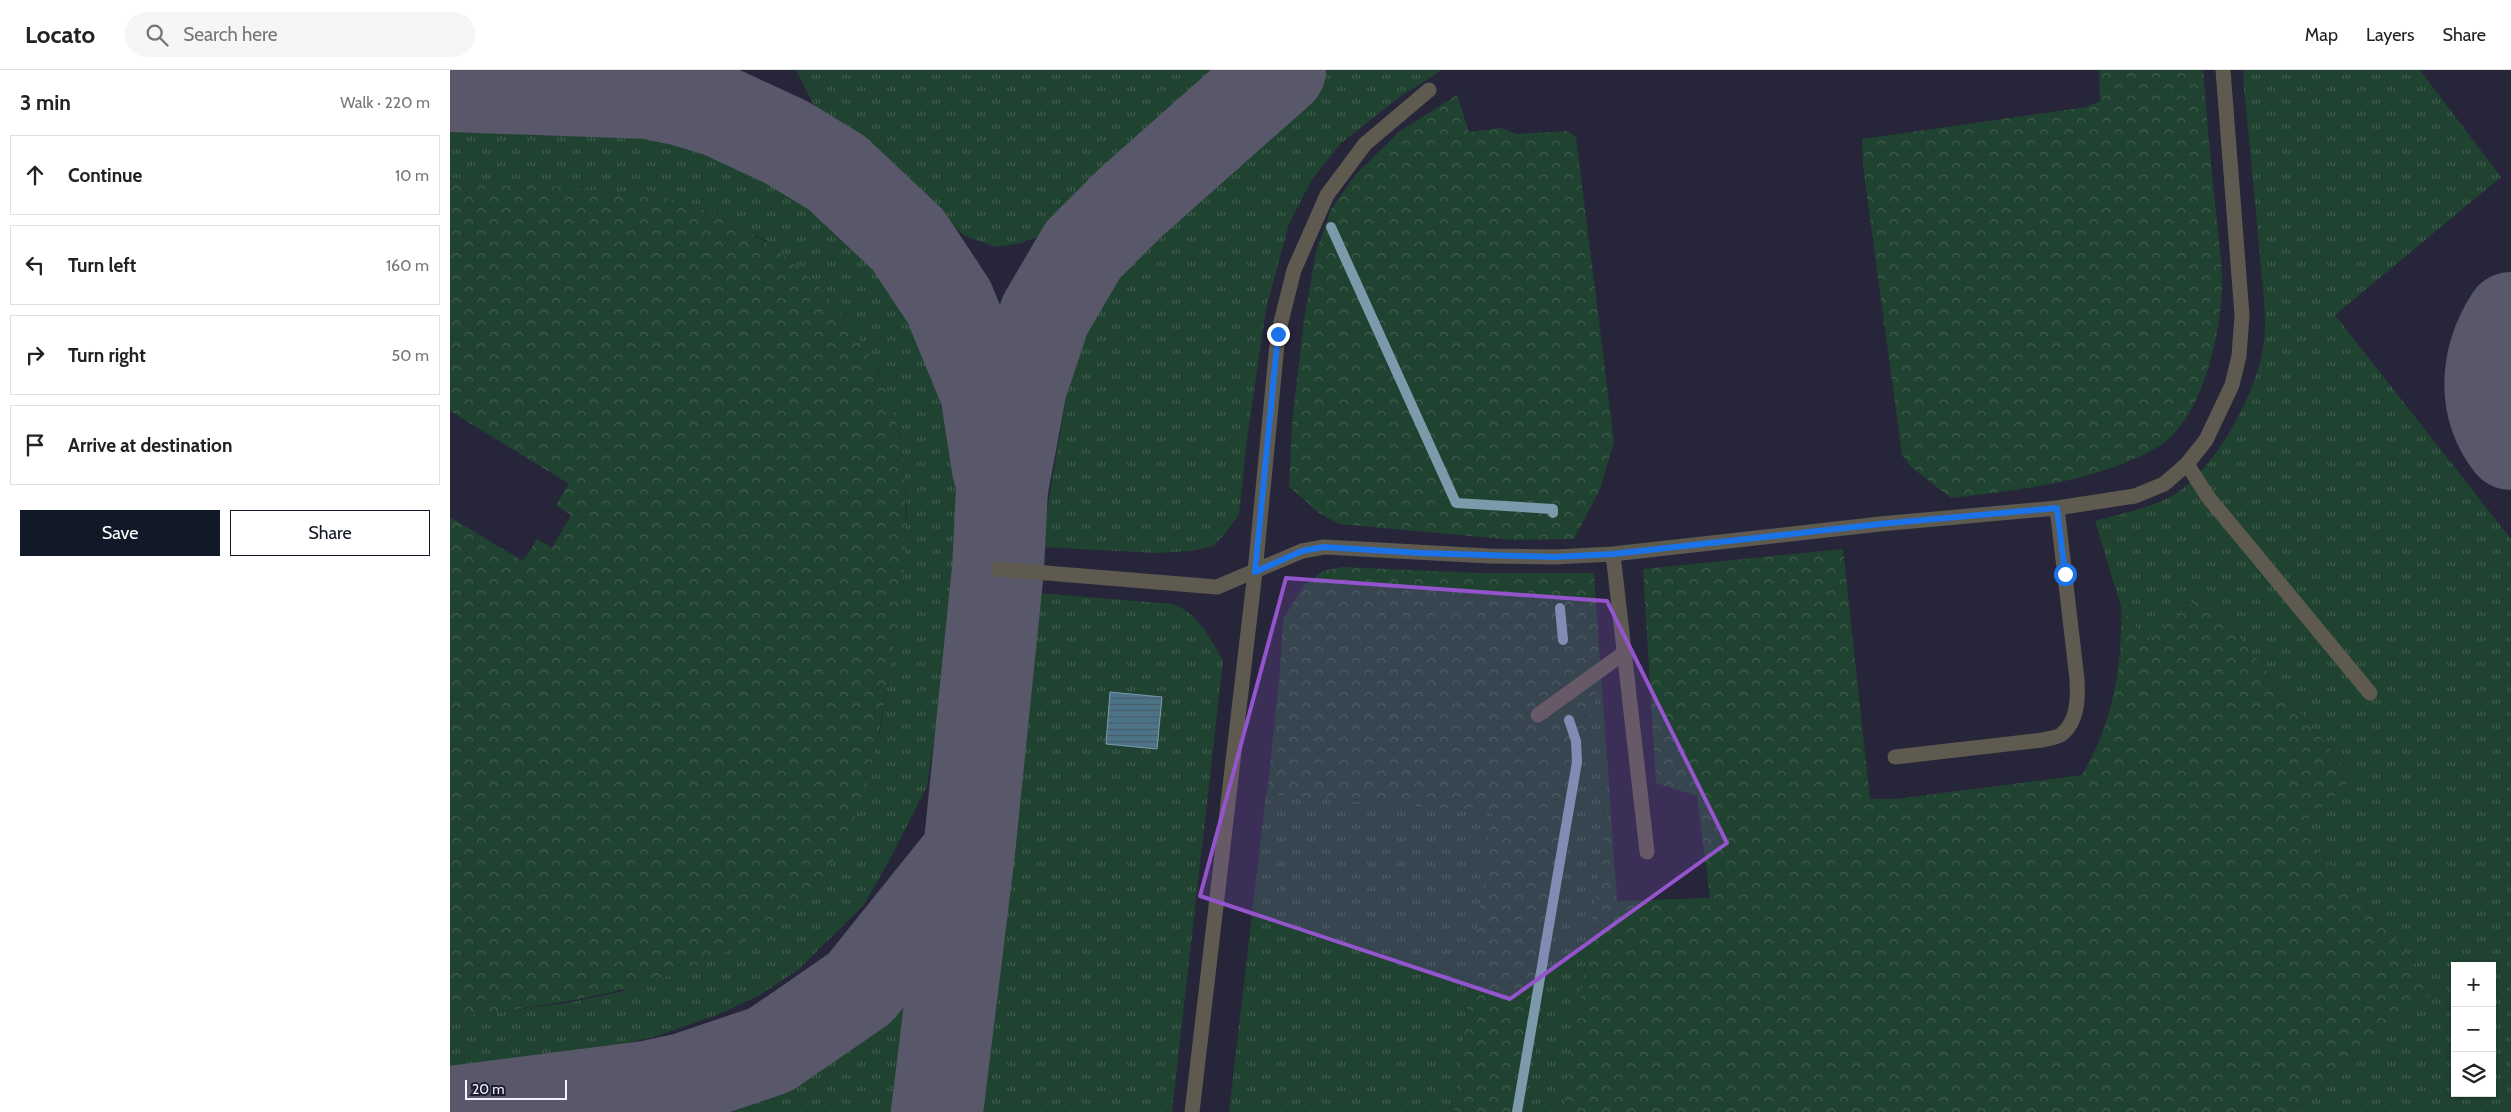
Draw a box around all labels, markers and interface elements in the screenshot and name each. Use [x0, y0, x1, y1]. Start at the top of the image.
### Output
search box [125, 12, 475, 57]
text: Locato [25, 20, 95, 49]
icon: search [143, 21, 171, 49]
text: Search here [183, 23, 278, 46]
text: Map [2305, 24, 2338, 46]
text: Layers [2366, 24, 2415, 46]
text: Share [2443, 24, 2486, 46]
text: 3 min [20, 90, 71, 115]
text: Walk · 220 m [340, 93, 430, 112]
icon: ahead [21, 161, 49, 189]
text: Continue [68, 164, 142, 187]
text: 10 m [395, 166, 429, 185]
icon: left [21, 251, 49, 279]
text: Turn left [68, 254, 136, 277]
text: 160 m [386, 256, 429, 275]
route end [1267, 323, 1290, 346]
icon: right [21, 341, 49, 369]
text: Turn right [68, 344, 146, 367]
text: 50 m [392, 346, 429, 365]
icon: arrive [21, 431, 49, 459]
text: Arrive at destination [68, 434, 232, 457]
button: Save [20, 510, 220, 556]
button: Share [230, 510, 430, 556]
route start [2054, 563, 2077, 586]
map controls [2451, 962, 2496, 1097]
button: + [2451, 962, 2496, 1007]
button: − [2451, 1007, 2496, 1052]
button: layers [2451, 1052, 2496, 1097]
scale bar [465, 1077, 568, 1100]
text: 20 m [472, 1080, 505, 1098]

